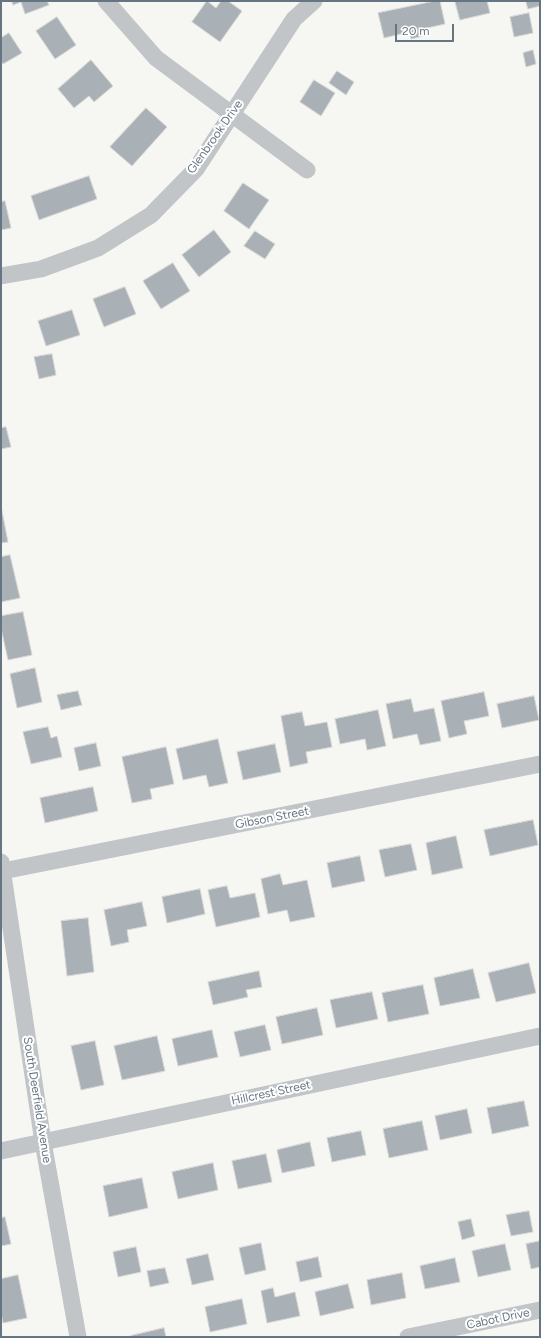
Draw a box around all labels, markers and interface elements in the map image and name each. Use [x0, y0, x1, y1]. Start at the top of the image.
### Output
scale bar [397, 16, 456, 42]
text: 20 m [402, 24, 430, 38]
street label: Glenbrook Drive [184, 97, 246, 177]
street label: Gibson Street [234, 804, 310, 832]
street label: South Deerfield Avenue [20, 1036, 54, 1164]
street label: Hillcrest Street [230, 1078, 312, 1108]
street label: Cabot Drive [465, 1305, 531, 1333]

